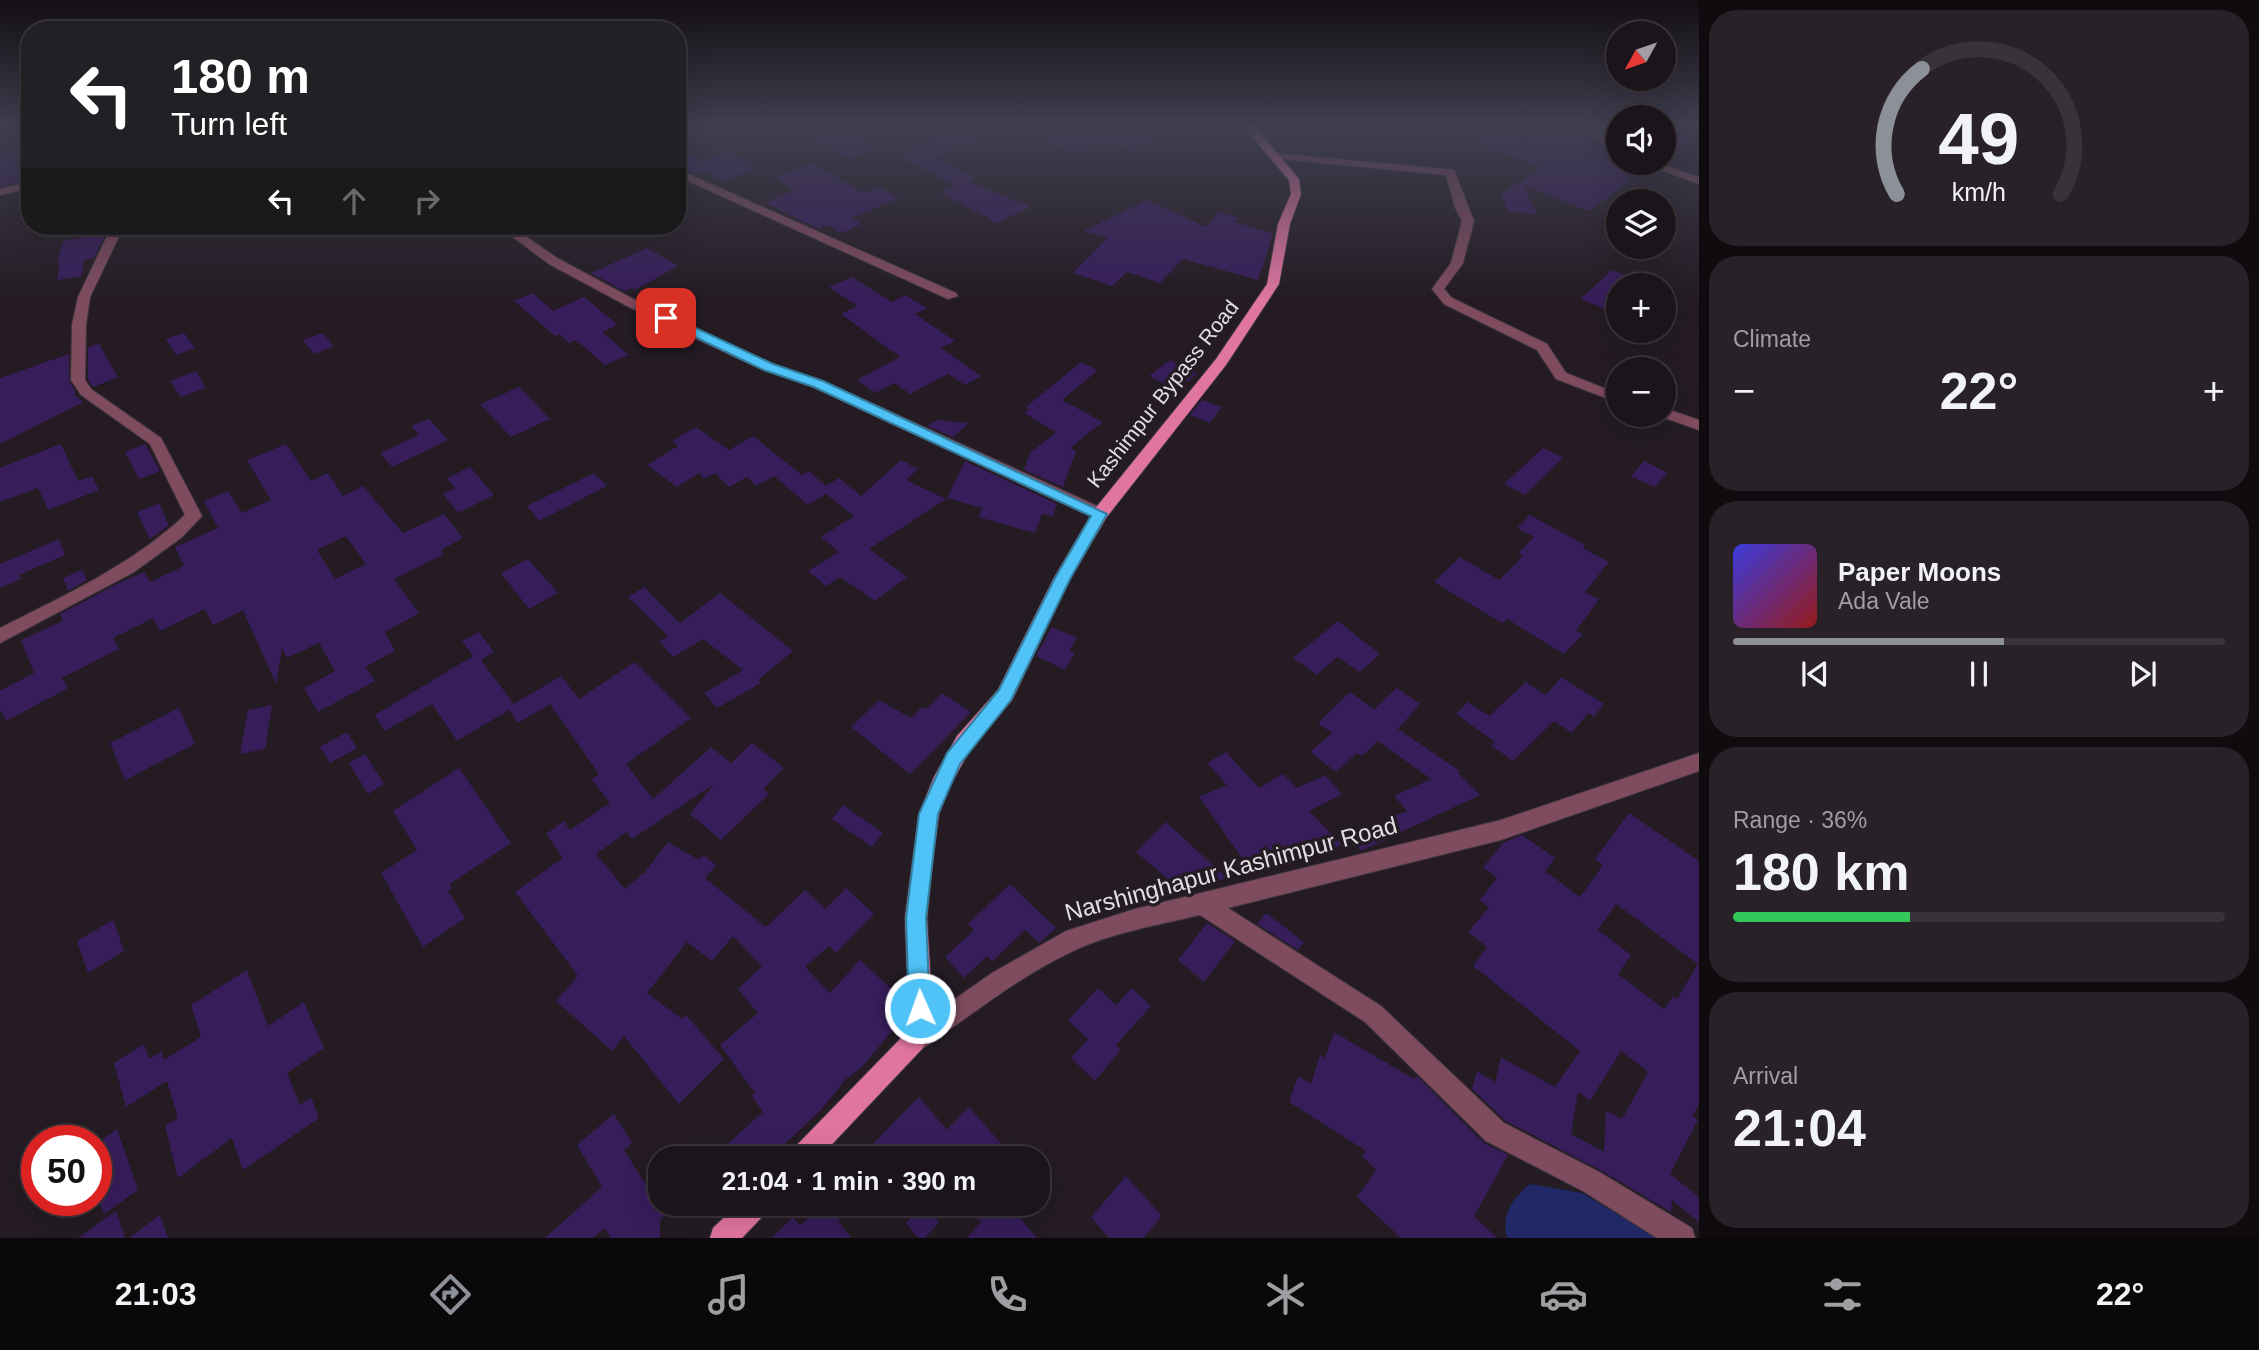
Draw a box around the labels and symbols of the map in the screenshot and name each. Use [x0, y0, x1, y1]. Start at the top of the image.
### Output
north arrow [1606, 21, 1676, 91]
pin [636, 288, 696, 348]
street label: Kashimpur Bypass Road [1082, 296, 1243, 492]
street label: Narshinghapur Kashimpur Road [1062, 811, 1400, 926]
position arrow [883, 971, 957, 1045]
speed limit sign: 50 [21, 1125, 112, 1216]

